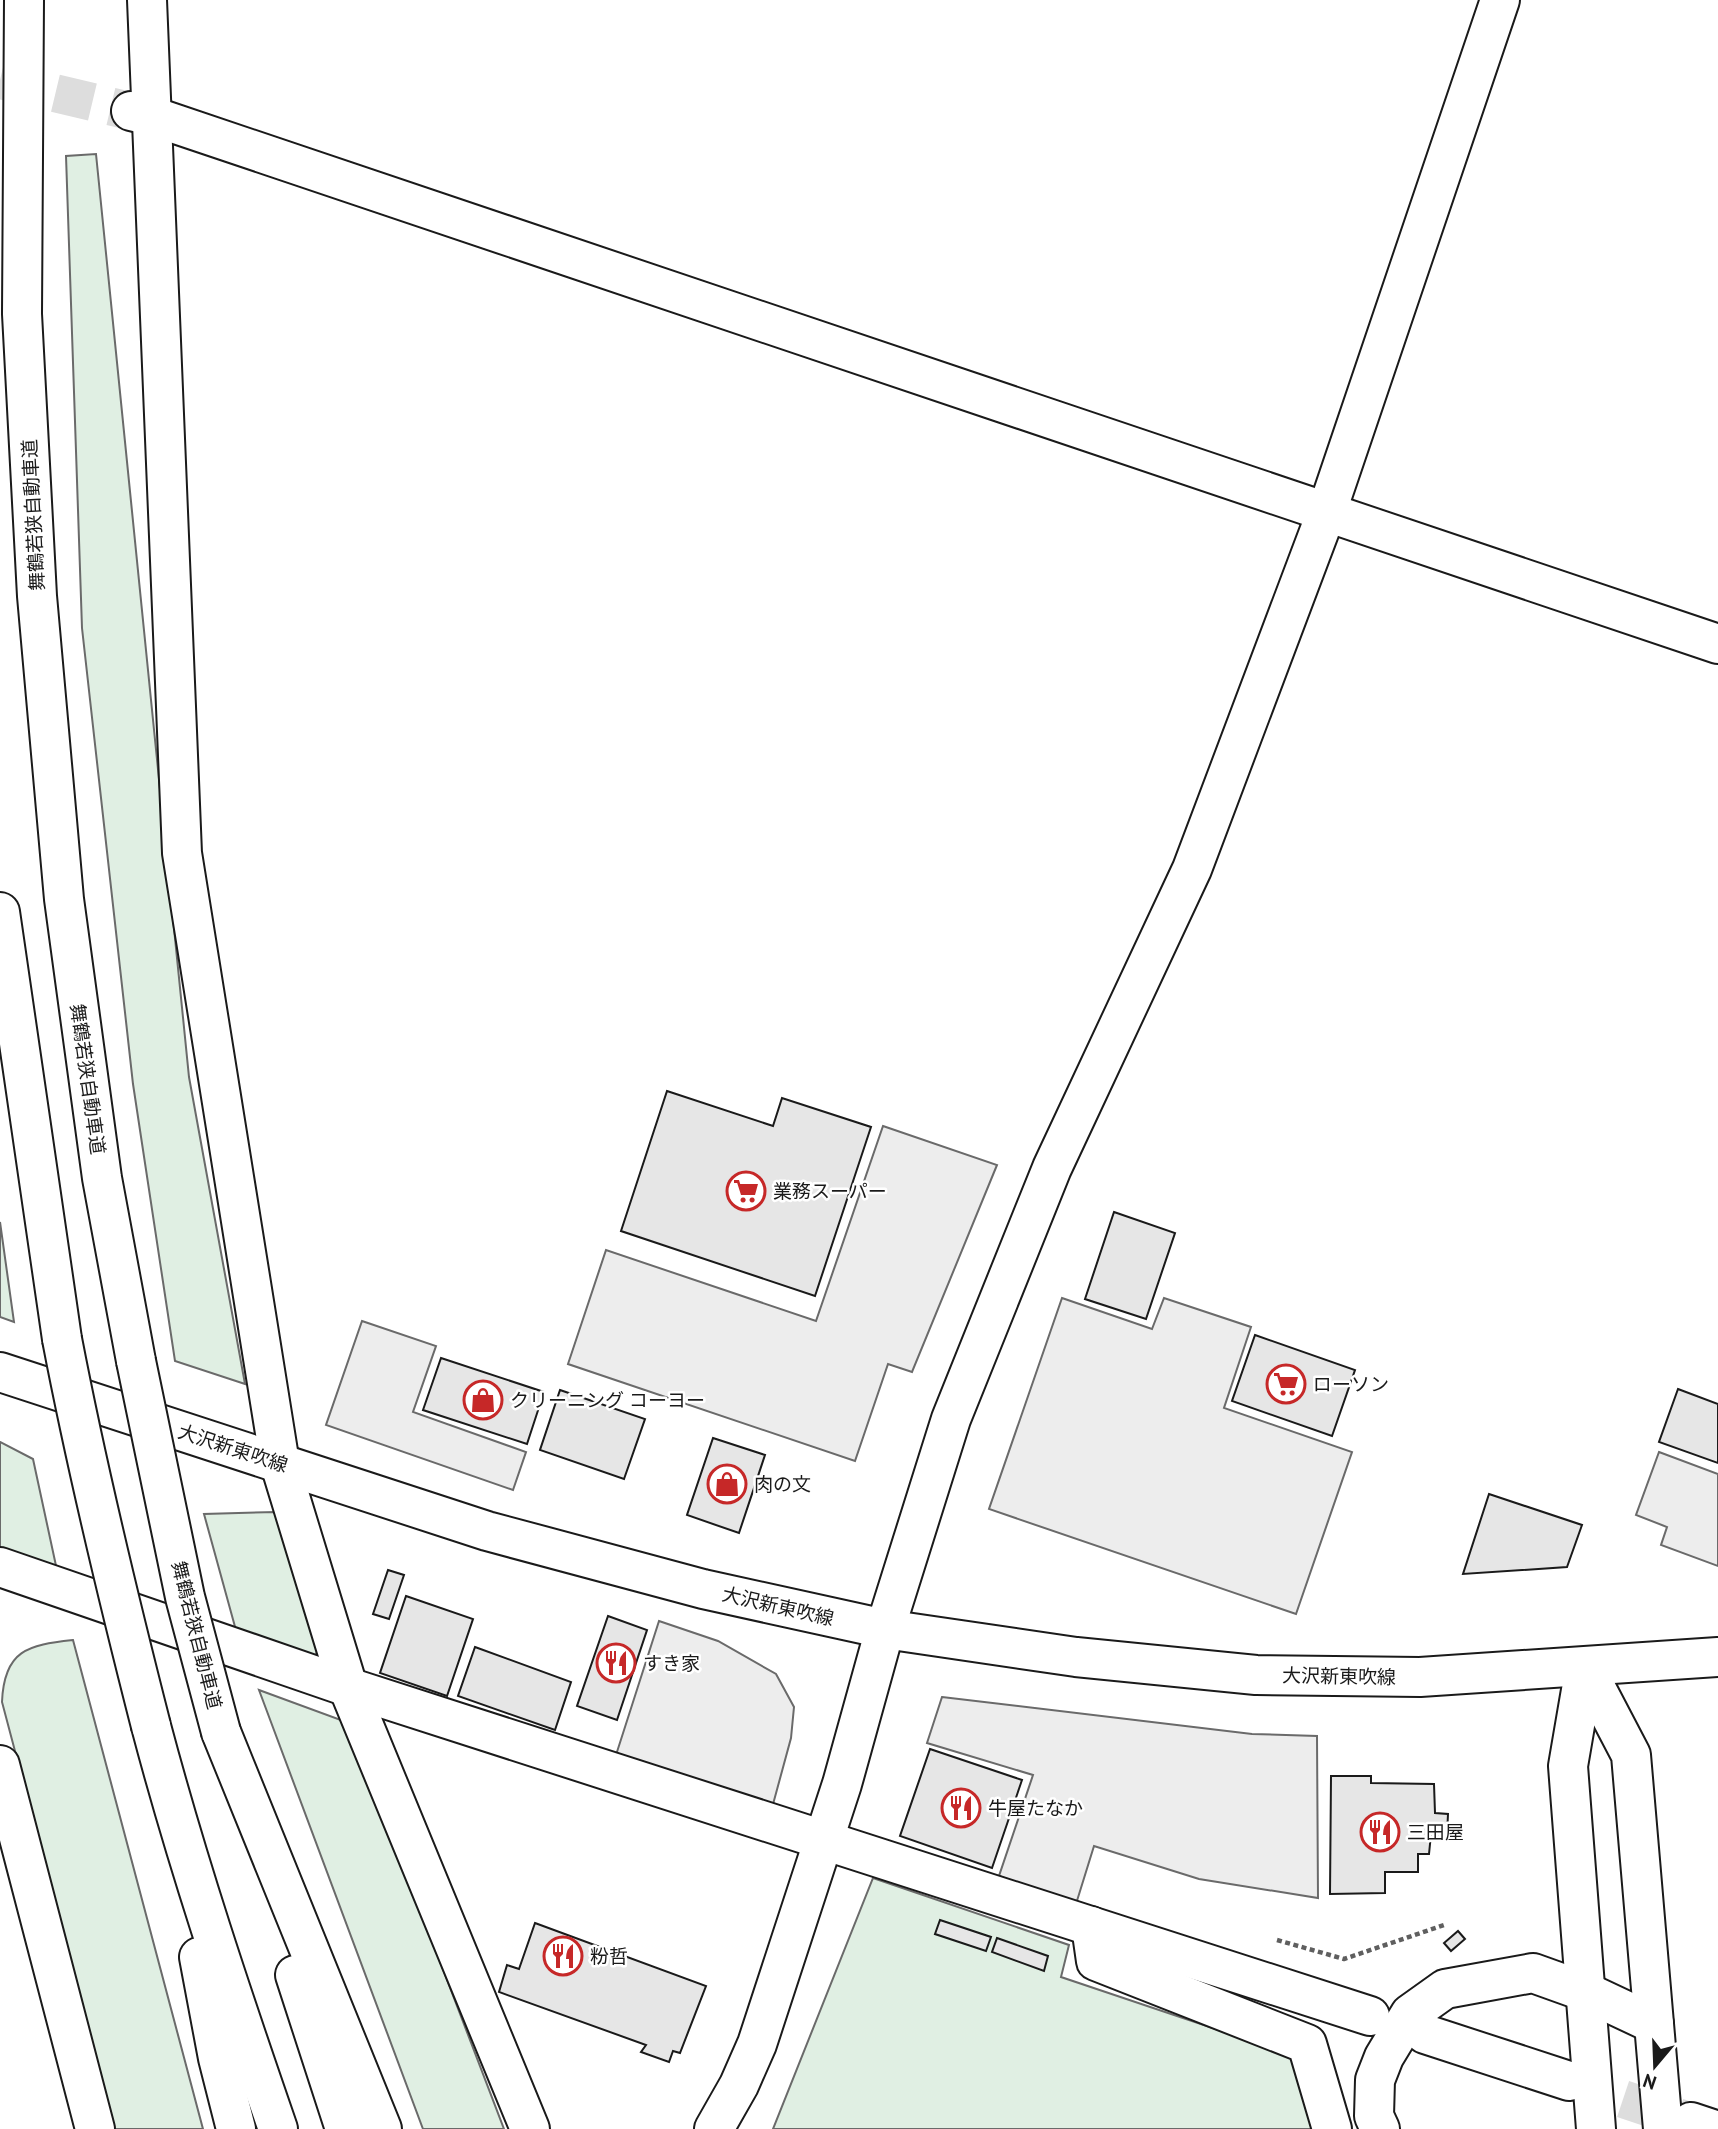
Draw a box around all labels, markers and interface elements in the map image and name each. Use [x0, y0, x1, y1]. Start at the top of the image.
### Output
street label: 舞鶴若狭自動車道 [17, 438, 49, 592]
street label: 舞鶴若狭自動車道 [66, 1002, 110, 1156]
supermarket icon: 業務スーパー [725, 1170, 767, 1212]
place label: 業務スーパー [773, 1179, 887, 1203]
supermarket icon: ローソン [1265, 1363, 1307, 1405]
place label: ローソン [1313, 1372, 1389, 1396]
shop icon: クリーニング コーヨー [462, 1379, 504, 1421]
place label: クリーニング コーヨー [510, 1388, 705, 1412]
street label: 大沢新東吹線 [175, 1419, 291, 1477]
shop icon: 肉の文 [706, 1463, 748, 1505]
place label: 肉の文 [754, 1472, 811, 1496]
street label: 舞鶴若狭自動車道 [167, 1558, 227, 1712]
street label: 大沢新東吹線 [720, 1581, 836, 1631]
restaurant icon: すき家 [595, 1642, 637, 1684]
place label: すき家 [643, 1651, 700, 1675]
street label: 大沢新東吹線 [1282, 1663, 1396, 1689]
restaurant icon: 牛屋たなか [940, 1787, 982, 1829]
place label: 牛屋たなか [988, 1796, 1083, 1820]
restaurant icon: 三田屋 [1359, 1811, 1401, 1853]
place label: 三田屋 [1407, 1820, 1464, 1844]
restaurant icon: 粉哲 [542, 1935, 584, 1977]
place label: 粉哲 [590, 1944, 628, 1968]
north arrow [1620, 2031, 1690, 2101]
text: N [1640, 2069, 1659, 2095]

